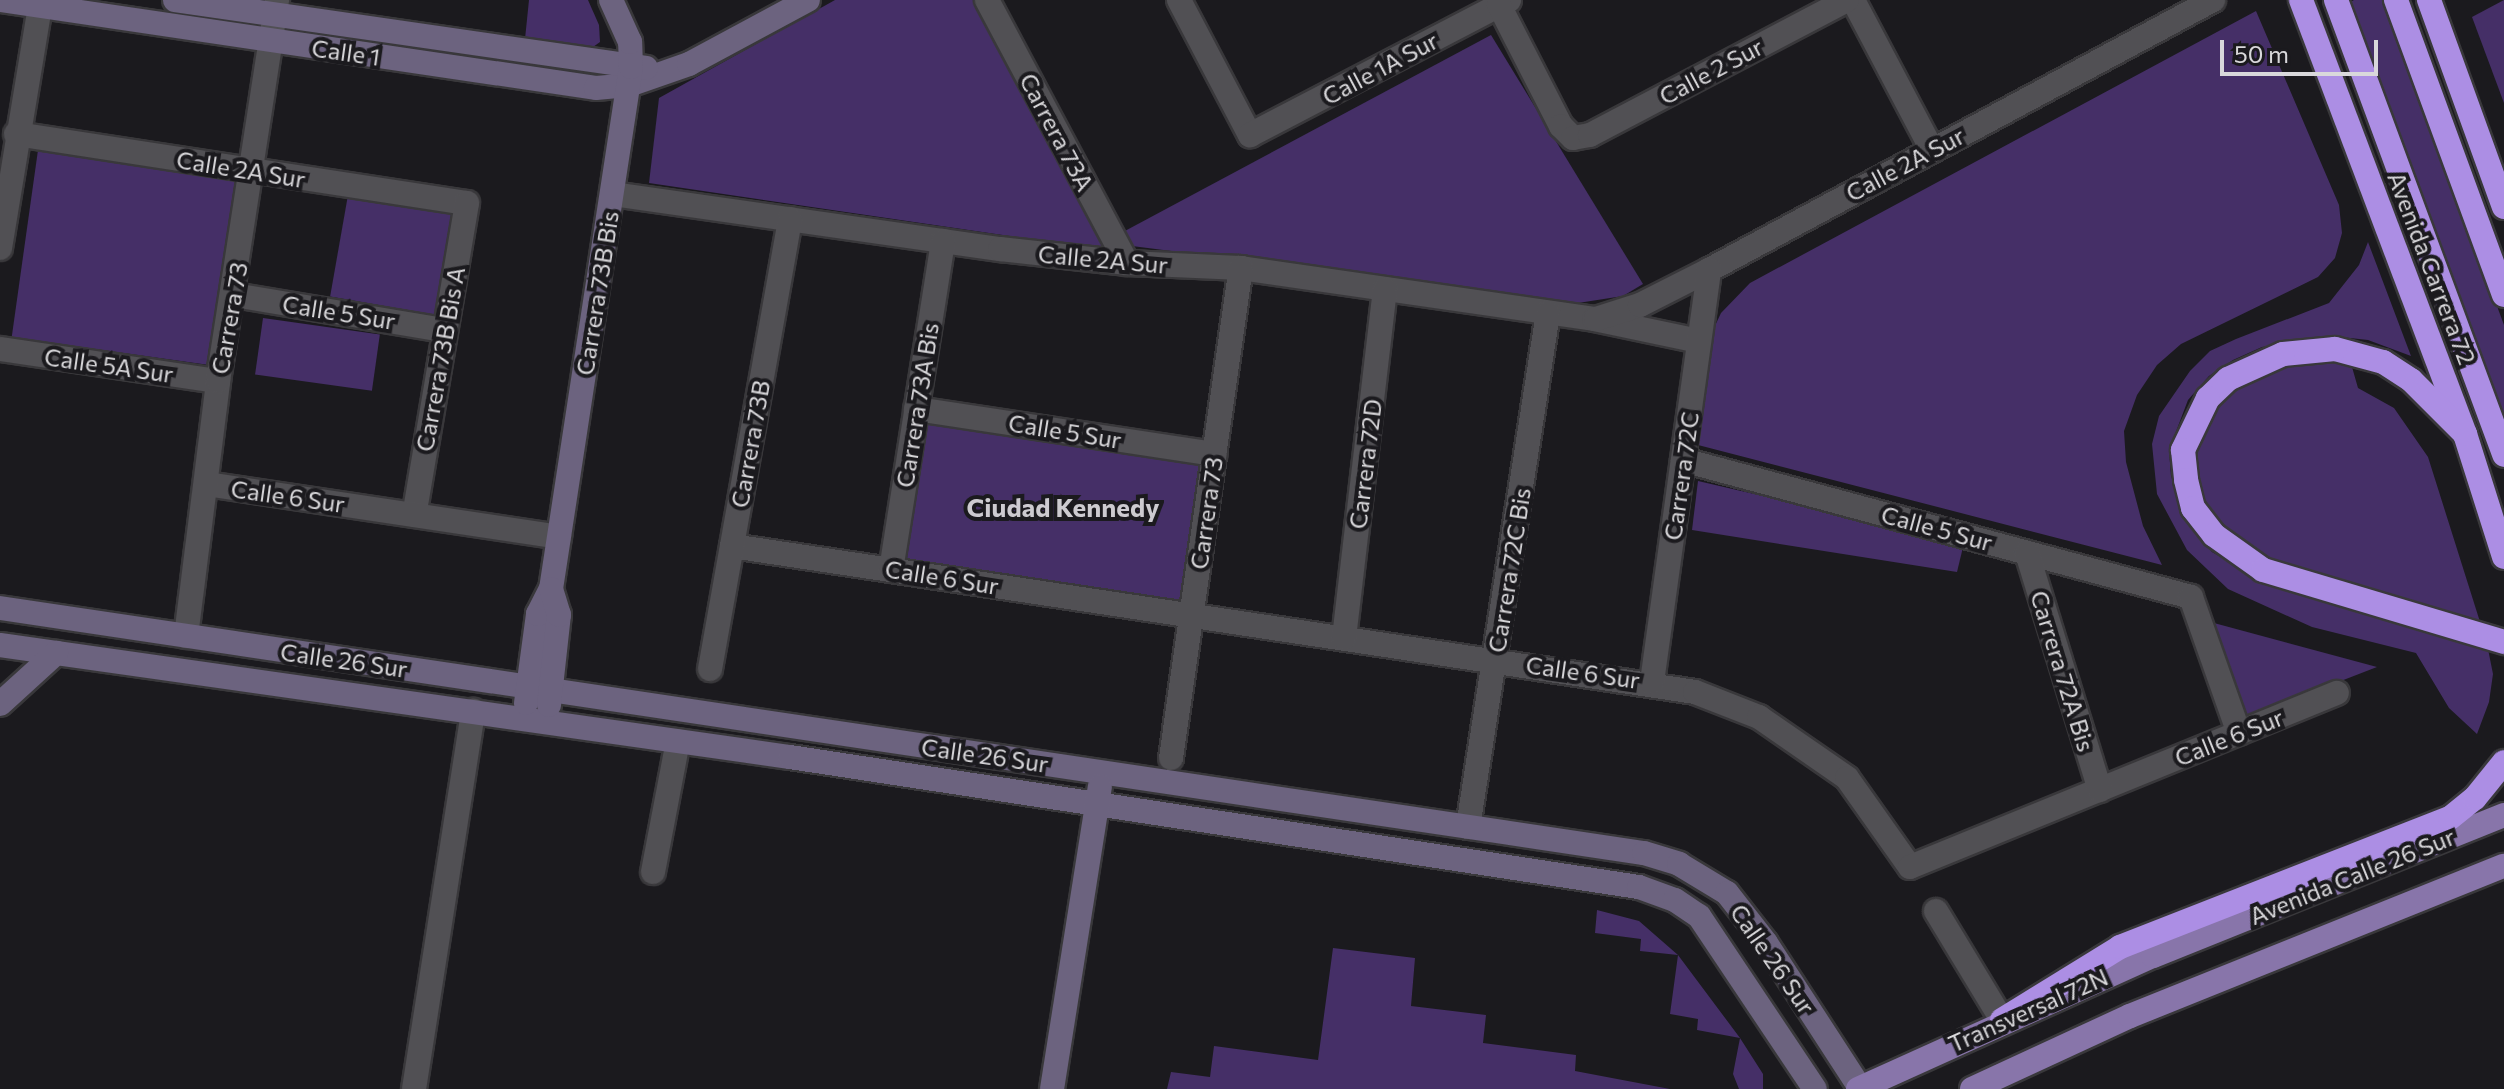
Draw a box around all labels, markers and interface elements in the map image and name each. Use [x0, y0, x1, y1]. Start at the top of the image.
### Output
scale bar [2224, 24, 2382, 74]
street label: Calle 1A Sur [1317, 25, 1443, 111]
street label: Calle 2 Sur [1654, 32, 1768, 110]
street label: Calle 1 [310, 33, 382, 71]
text: 50 m [2234, 39, 2289, 68]
street label: Carrera 73A [1014, 68, 1100, 196]
street label: Calle 2A Sur [1841, 121, 1969, 207]
street label: Calle 2A Sur [175, 145, 307, 193]
street label: Avenida Carrera 72 [2382, 168, 2482, 368]
street label: Carrera 73B Bis [570, 209, 624, 377]
street label: Calle 2A Sur [1037, 239, 1169, 279]
street label: Carrera 73 [205, 260, 253, 376]
street label: Carrera 73B Bis A [410, 264, 470, 454]
street label: Calle 5 Sur [281, 289, 397, 335]
street label: Carrera 73A Bis [890, 321, 944, 489]
street label: Calle 5A Sur [43, 342, 175, 388]
street label: Carrera 73B [725, 378, 775, 510]
street label: Carrera 72D [1343, 397, 1387, 531]
street label: Calle 5 Sur [1007, 408, 1123, 454]
street label: Carrera 72C [1658, 410, 1704, 542]
street label: Carrera 73 [1184, 455, 1228, 571]
street label: Calle 6 Sur [229, 474, 347, 518]
street label: Carrera 72C Bis [1482, 486, 1536, 654]
district label: Ciudad Kennedy [967, 491, 1159, 523]
street label: Calle 5 Sur [1878, 499, 1996, 557]
street label: Calle 6 Sur [883, 554, 1001, 600]
street label: Carrera 72A Bis [2025, 587, 2101, 755]
street label: Calle 26 Sur [279, 637, 409, 683]
street label: Calle 6 Sur [1524, 650, 1642, 694]
street label: Calle 6 Sur [2170, 702, 2288, 772]
street label: Calle 26 Sur [920, 732, 1050, 778]
street label: Avenida Calle 26 Sur [2245, 822, 2459, 930]
street label: Calle 26 Sur [1725, 898, 1821, 1020]
street label: Transversal 72N [1944, 962, 2112, 1058]

